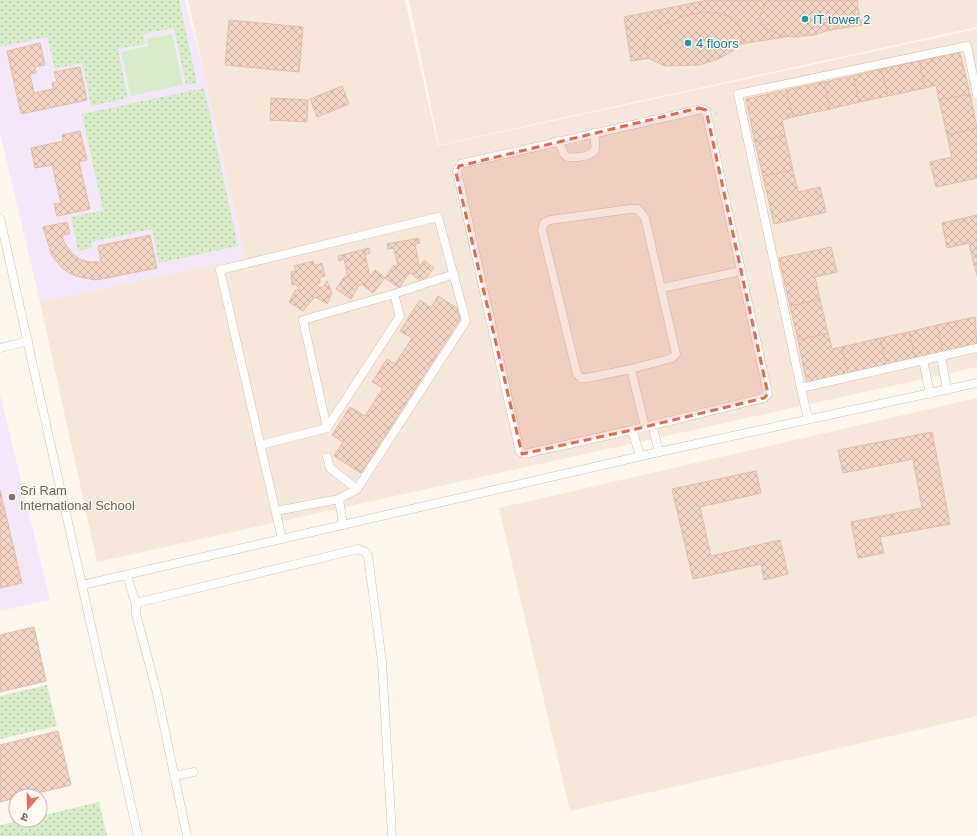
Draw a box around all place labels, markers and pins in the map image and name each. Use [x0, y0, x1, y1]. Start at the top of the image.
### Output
place label: IT tower 2 [813, 12, 871, 27]
marker: IT tower 2 [800, 14, 810, 24]
place label: 4 floors [696, 36, 739, 51]
marker: 4 floors [683, 38, 693, 48]
place label: Sri Ram International School [20, 483, 135, 513]
marker: Sri Ram International School [7, 492, 17, 502]

